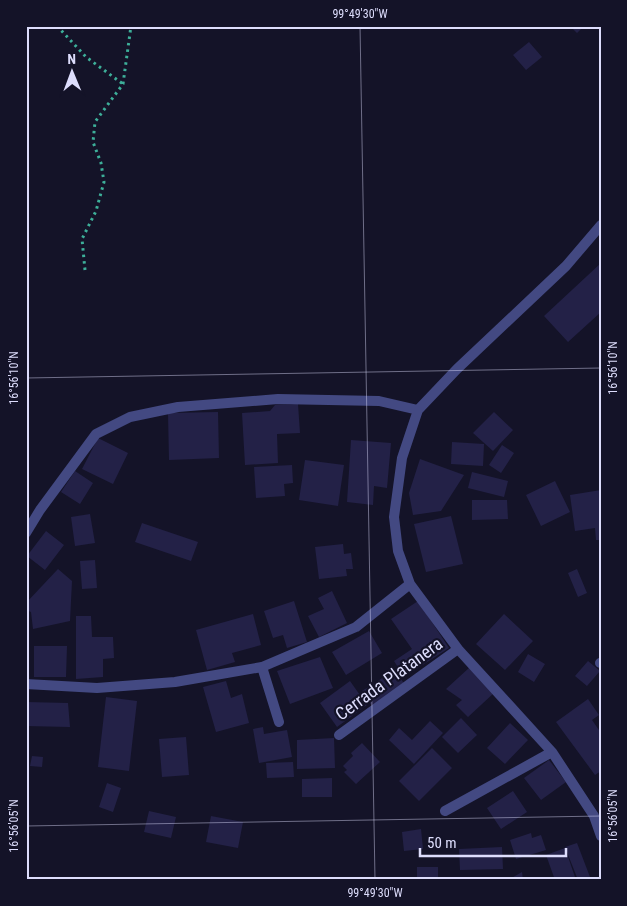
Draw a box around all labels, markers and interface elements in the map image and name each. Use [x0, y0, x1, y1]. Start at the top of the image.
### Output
text: 99°49'30"W [332, 7, 388, 21]
north arrow [48, 48, 98, 98]
text: N [67, 51, 76, 67]
text: 16°56'10"N [606, 341, 620, 395]
text: 16°56'10"N [7, 351, 21, 405]
street label: Cerrada Platanera [331, 633, 446, 724]
text: 16°56'05"N [606, 789, 620, 843]
text: 16°56'05"N [7, 799, 21, 853]
scale bar [420, 826, 566, 858]
text: 50 m [427, 834, 457, 852]
text: 99°49'30"W [347, 886, 403, 900]

